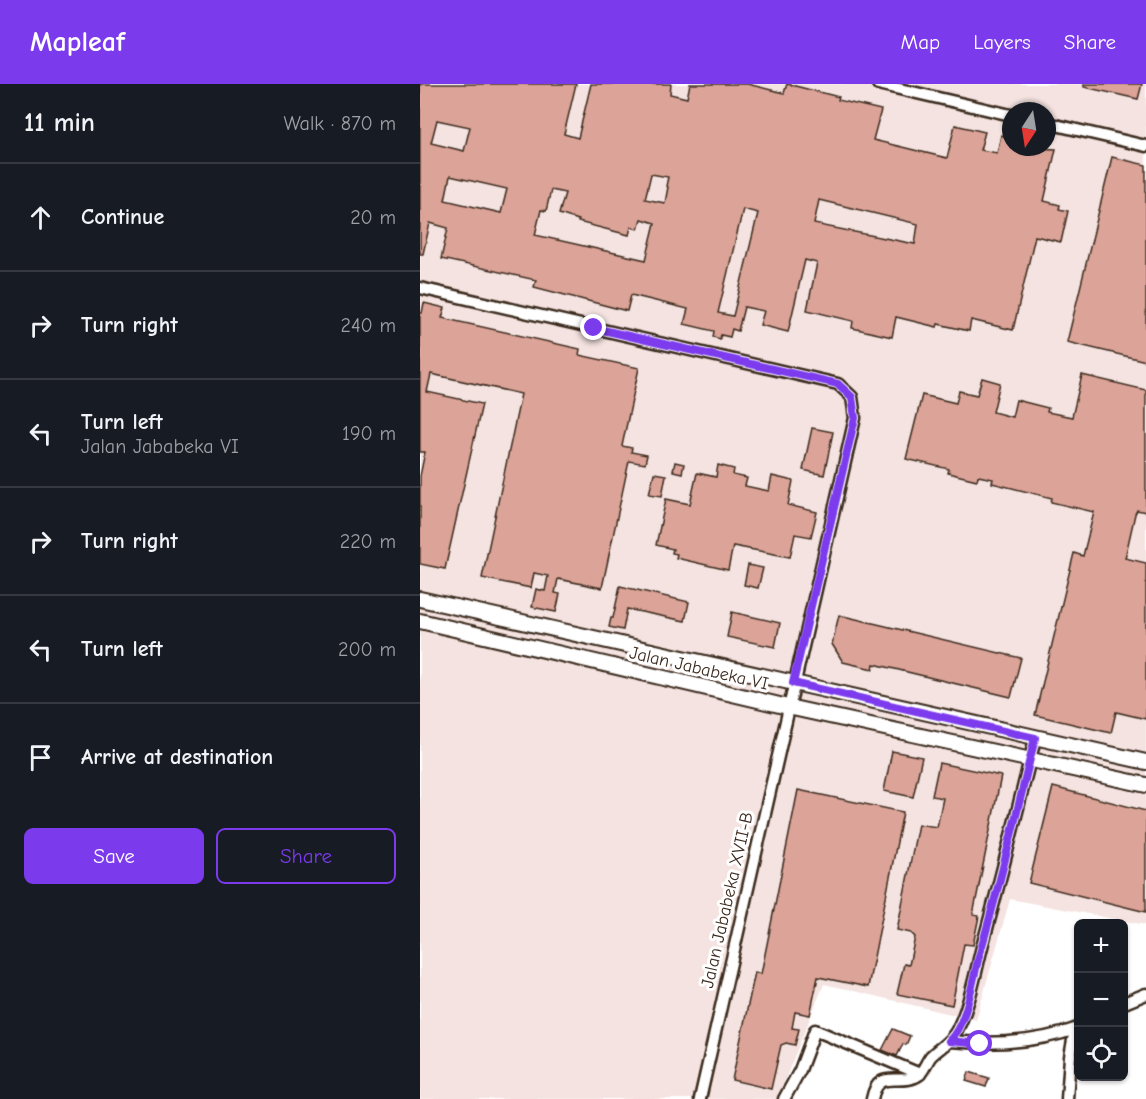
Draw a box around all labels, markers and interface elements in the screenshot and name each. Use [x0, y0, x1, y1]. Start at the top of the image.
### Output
text: Mapleaf [30, 26, 125, 58]
text: Map [901, 30, 940, 54]
text: Layers [973, 30, 1031, 54]
text: Share [1064, 30, 1116, 54]
north arrow [1002, 102, 1056, 156]
text: 11 min [24, 108, 95, 138]
text: Walk · 870 m [284, 112, 396, 135]
icon: ahead [24, 201, 57, 234]
text: Continue [81, 204, 164, 230]
text: 20 m [350, 206, 396, 229]
icon: right [24, 309, 57, 342]
text: Turn right [81, 312, 178, 338]
text: 240 m [341, 314, 396, 337]
route end [580, 314, 606, 340]
text: Turn left [81, 409, 163, 435]
icon: left [24, 417, 57, 450]
text: 190 m [342, 422, 396, 445]
text: Jalan Jababeka VI [81, 435, 239, 458]
icon: right [24, 525, 57, 558]
text: Turn right [81, 528, 178, 554]
text: 220 m [340, 530, 396, 553]
icon: left [24, 633, 57, 666]
text: Turn left [81, 636, 163, 662]
text: 200 m [338, 638, 396, 661]
street label: Jalan Jababeka VI [627, 642, 770, 695]
icon: arrive [24, 741, 57, 774]
text: Arrive at destination [81, 744, 273, 770]
street label: Jalan Jababeka XVII-B [697, 810, 758, 990]
button: Save [24, 828, 204, 884]
button: Share [216, 828, 396, 884]
map controls [1074, 919, 1128, 1081]
button: + [1074, 919, 1128, 973]
button: − [1074, 973, 1128, 1027]
button: locate [1074, 1027, 1128, 1081]
route start [966, 1030, 992, 1056]

